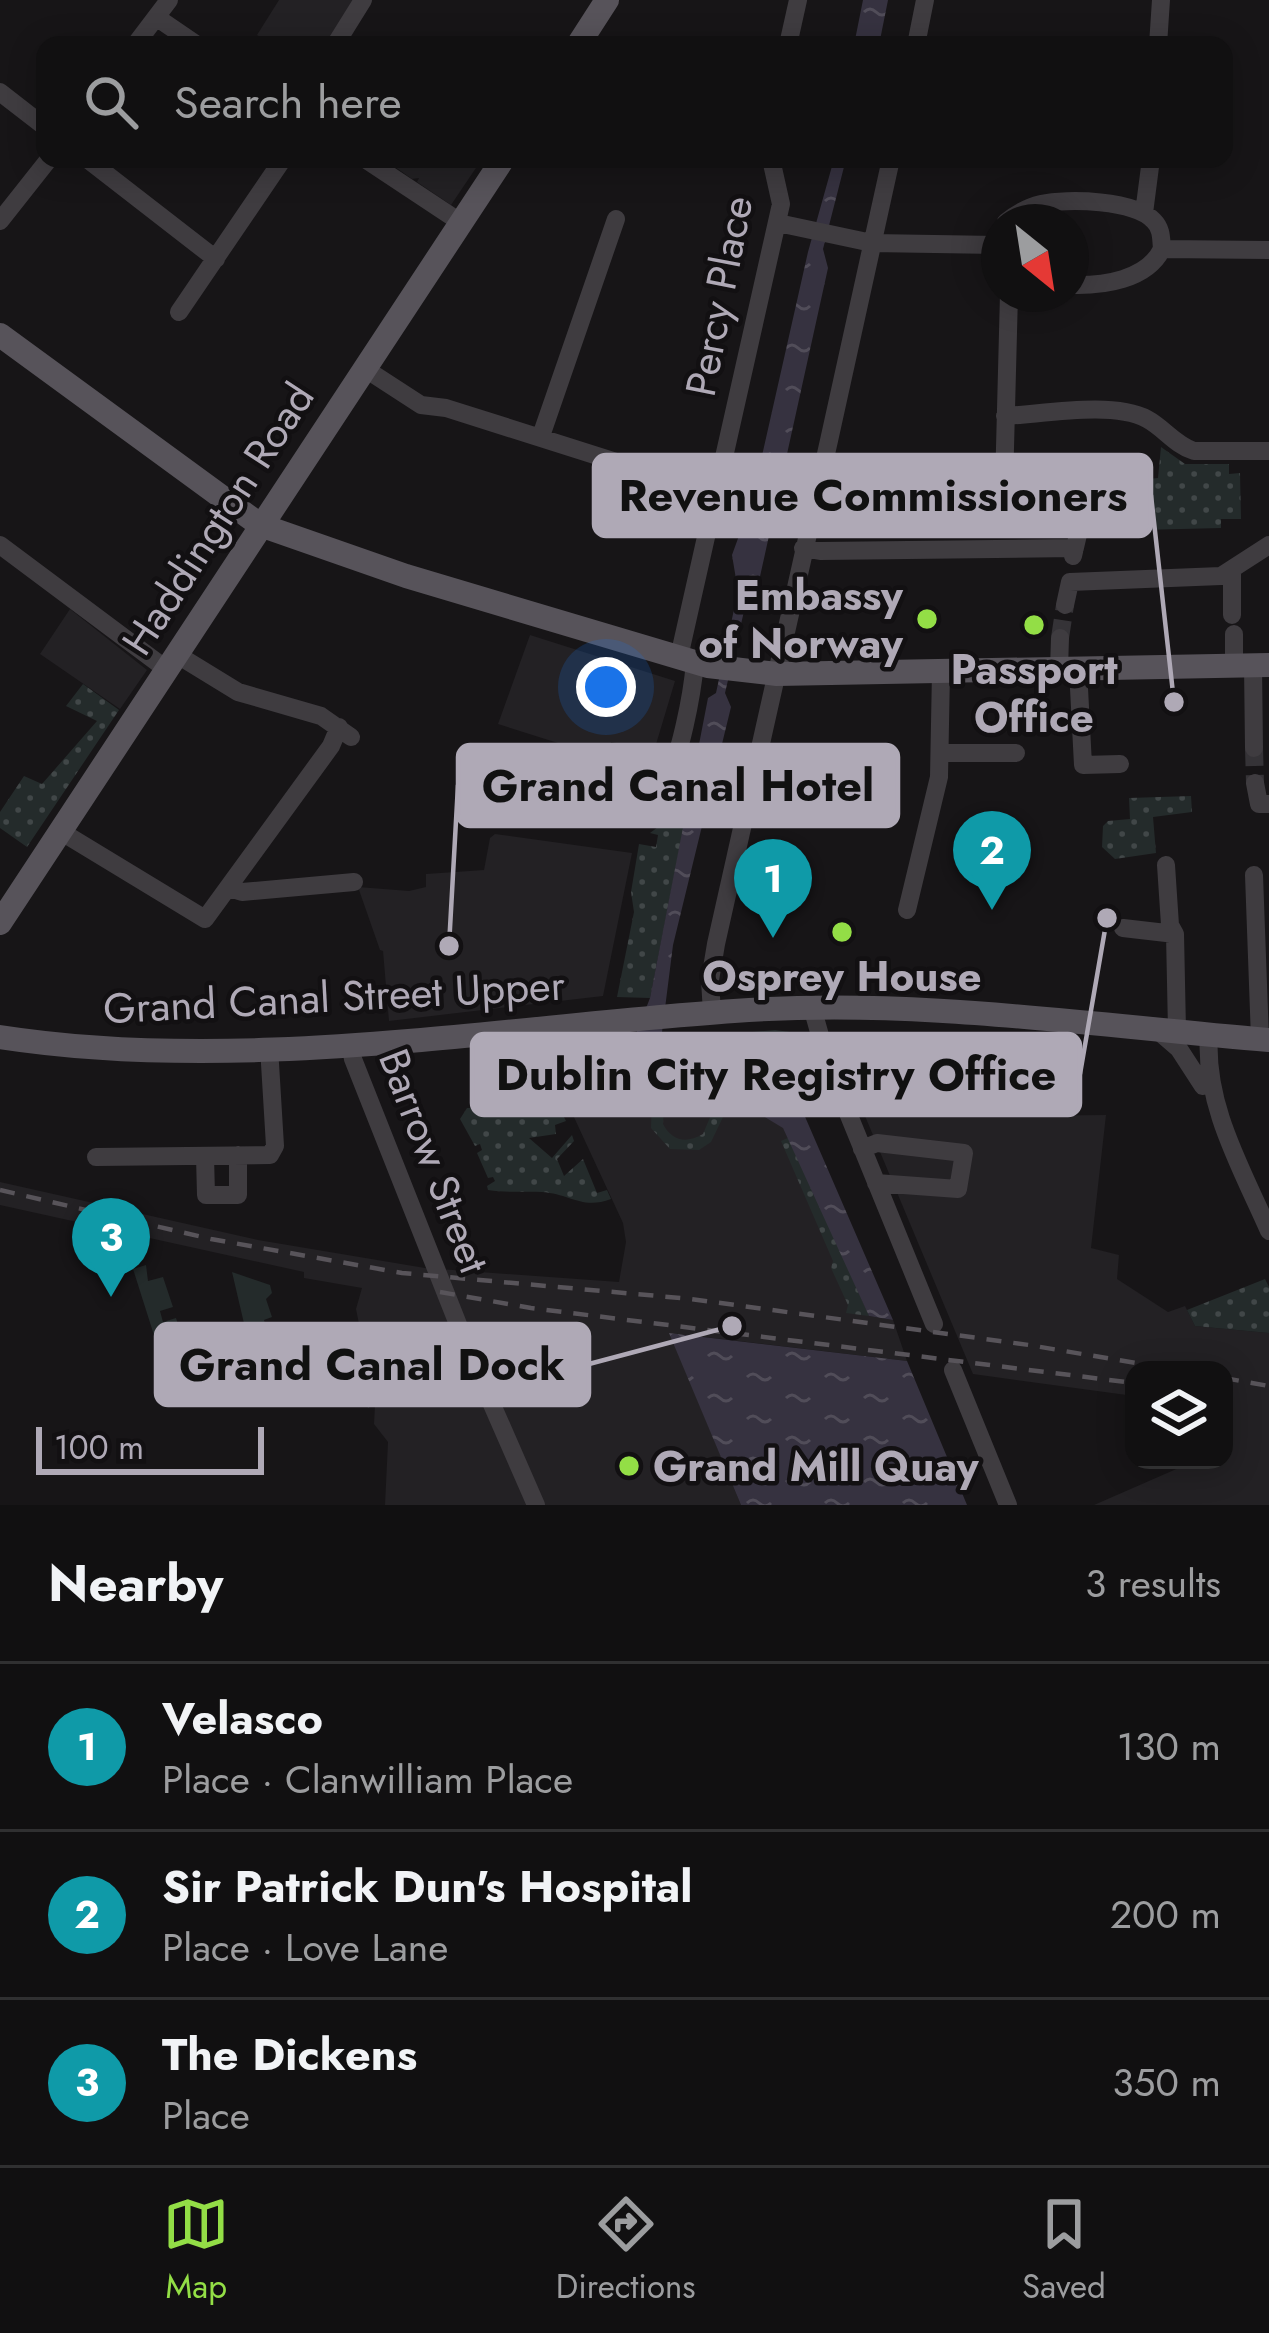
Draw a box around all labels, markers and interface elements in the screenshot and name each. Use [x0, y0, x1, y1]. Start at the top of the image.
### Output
search box [36, 36, 1233, 168]
icon: search [78, 69, 144, 135]
text: Search here [174, 70, 402, 135]
street label: Percy Place [670, 191, 768, 401]
north arrow [981, 204, 1089, 312]
street label: Haddington Road [107, 371, 329, 667]
callout: Revenue Commissioners [594, 455, 1151, 536]
text: Revenue Commissioners [618, 463, 1128, 528]
place label: Embassy of Norway [698, 565, 904, 674]
marker: Embassy of Norway [914, 606, 940, 632]
marker: Passport Office [1021, 612, 1047, 638]
place label: Passport Office [950, 639, 1118, 748]
your location [576, 657, 636, 717]
callout: Grand Canal Hotel [458, 745, 898, 826]
text: Grand Canal Hotel [482, 753, 874, 818]
pin: 2 [953, 811, 1031, 910]
pin: 1 [734, 839, 812, 938]
marker: Osprey House [829, 919, 855, 945]
place label: Osprey House [702, 946, 982, 1007]
street label: Grand Canal Street Upper [102, 954, 567, 1040]
callout: Dublin City Registry Office [472, 1034, 1080, 1115]
street label: Barrow Street [363, 1040, 505, 1282]
text: Dublin City Registry Office [496, 1042, 1056, 1107]
pin: 3 [72, 1198, 150, 1297]
callout: Grand Canal Dock [156, 1324, 589, 1405]
text: Grand Canal Dock [179, 1332, 565, 1397]
map controls [1125, 1361, 1233, 1469]
button: layers [1125, 1361, 1233, 1469]
scale bar [36, 1421, 264, 1474]
text: 100 m [54, 1424, 144, 1471]
place label: Grand Mill Quay [653, 1436, 980, 1497]
marker: Grand Mill Quay [616, 1453, 642, 1479]
text: Nearby [48, 1546, 223, 1620]
text: 3 results [1085, 1555, 1221, 1612]
text: Velasco [162, 1686, 323, 1751]
text: 1 [77, 1718, 97, 1775]
text: 130 m [1117, 1718, 1221, 1775]
text: Place · Clanwilliam Place [162, 1751, 573, 1808]
text: Sir Patrick Dun's Hospital [162, 1854, 692, 1919]
text: 2 [74, 1886, 100, 1943]
text: 200 m [1110, 1886, 1221, 1943]
text: Place · Love Lane [162, 1919, 448, 1976]
text: The Dickens [162, 2022, 417, 2087]
text: 3 [75, 2054, 99, 2111]
text: 350 m [1112, 2054, 1221, 2111]
text: Place [162, 2087, 250, 2144]
tab: Map [163, 2191, 229, 2310]
tab: Directions [556, 2191, 696, 2310]
tab: Saved [1022, 2191, 1106, 2310]

